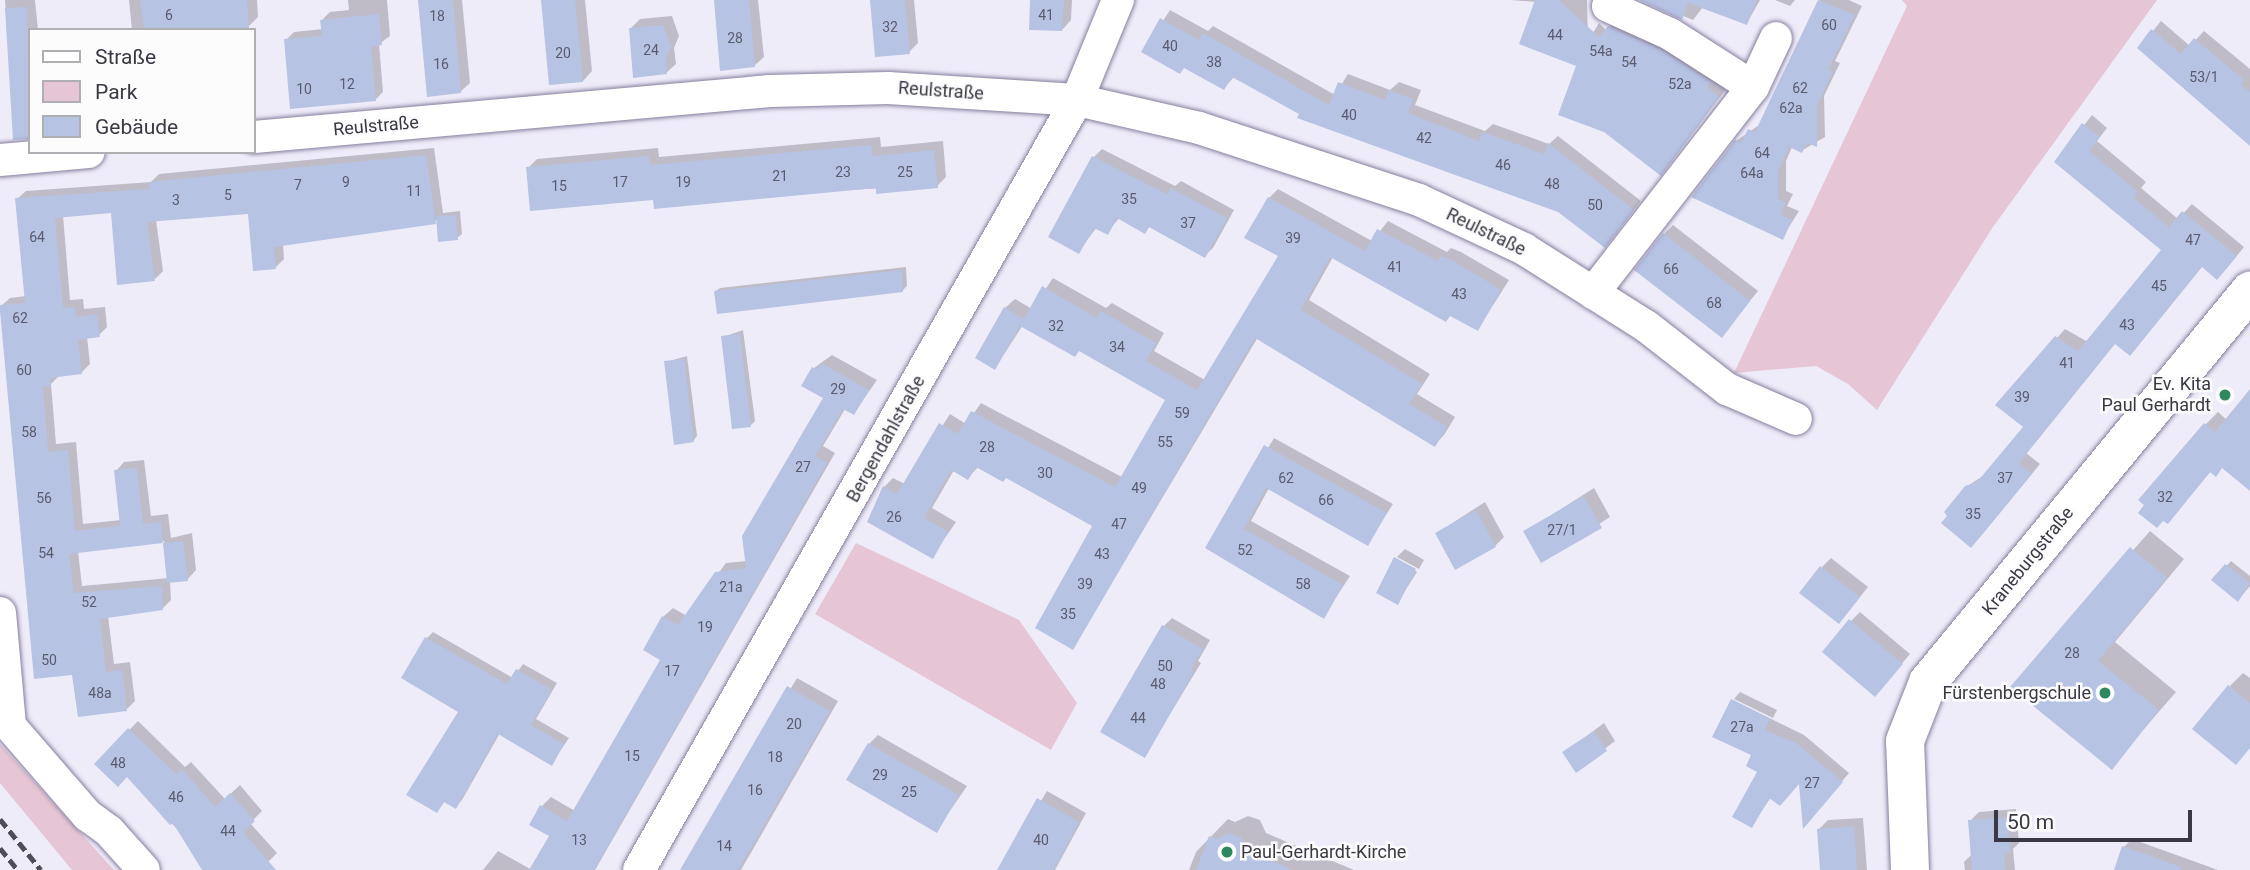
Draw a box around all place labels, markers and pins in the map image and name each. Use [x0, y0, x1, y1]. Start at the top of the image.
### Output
place label: Ev. Kita Paul Gerhardt [2102, 374, 2211, 416]
marker: Ev. Kita Paul Gerhardt [2217, 387, 2233, 403]
place label: Fürstenbergschule [1942, 682, 2091, 704]
marker: Fürstenbergschule [2097, 685, 2113, 701]
place label: Paul-Gerhardt-Kirche [1241, 841, 1406, 863]
marker: Paul-Gerhardt-Kirche [1219, 844, 1235, 860]

